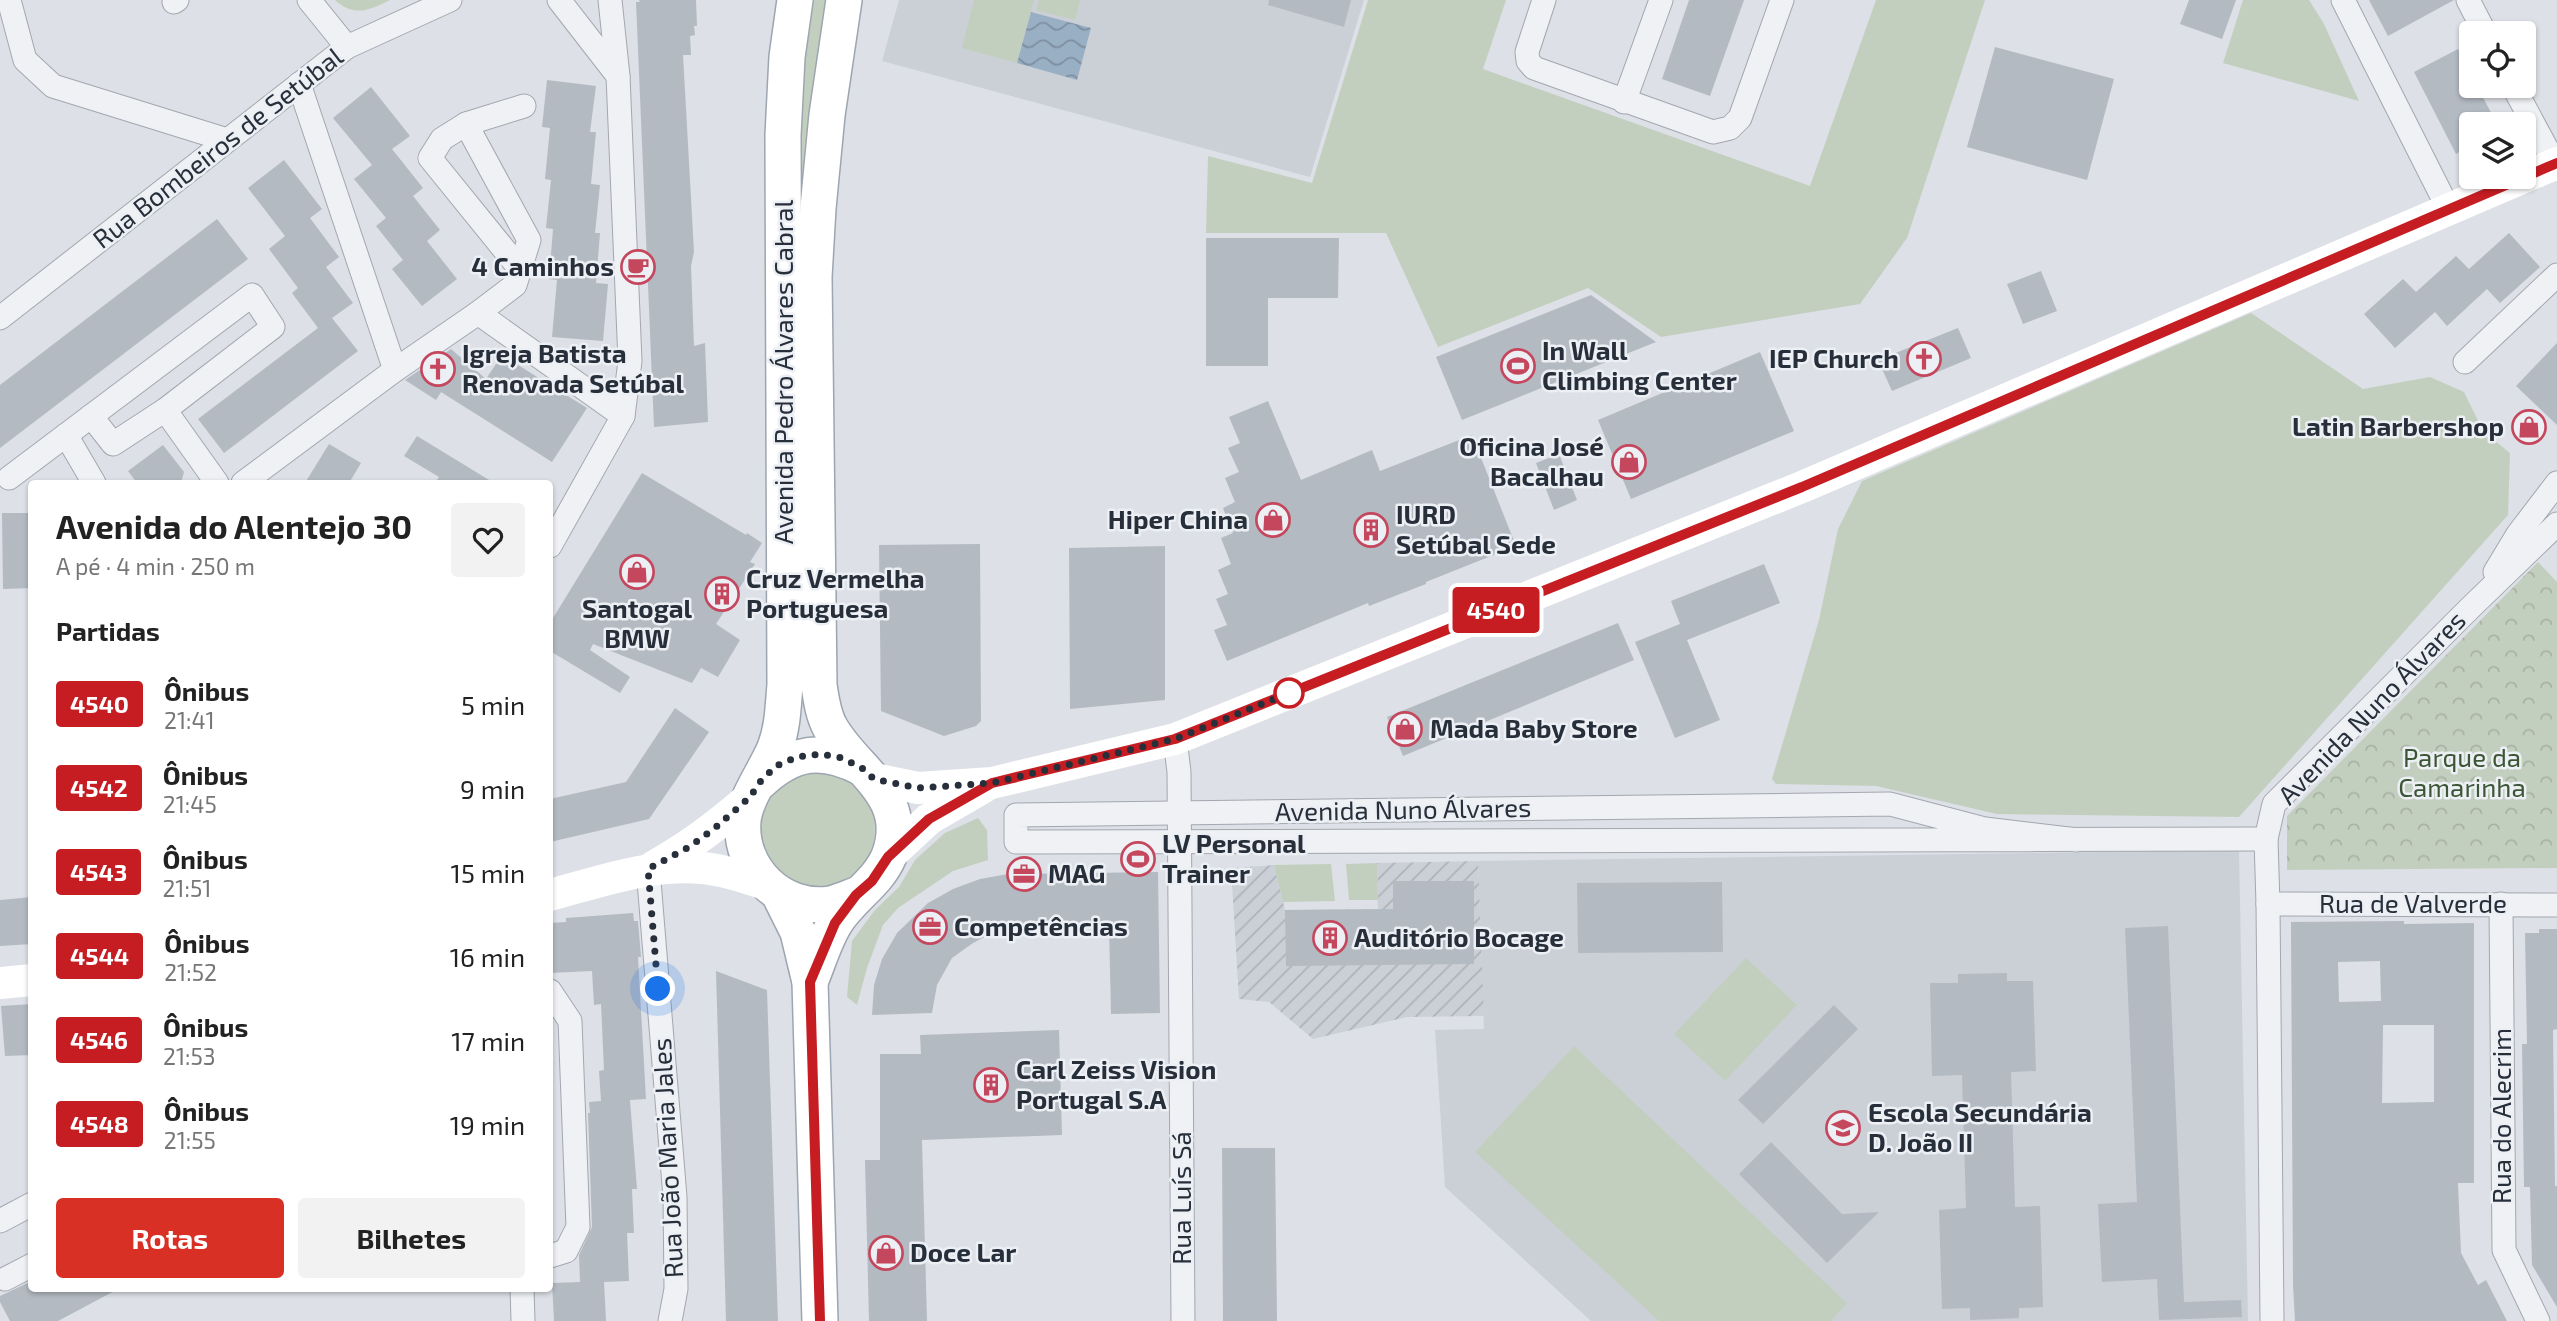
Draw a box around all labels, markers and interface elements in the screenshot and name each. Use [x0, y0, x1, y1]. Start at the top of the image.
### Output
map controls [2459, 21, 2536, 189]
button: locate [2459, 21, 2536, 98]
street label: Rua Bombeiros de Setúbal [86, 39, 348, 254]
button: layers [2459, 112, 2536, 189]
street label: Avenida Pedro Álvares Cabral [767, 199, 798, 544]
cafe icon: 4 Caminhos [619, 248, 657, 286]
place label: 4 Caminhos [471, 250, 614, 281]
place label: In Wall Climbing Center [1542, 334, 1737, 395]
place label: Igreja Batista Renovada Setúbal [462, 337, 685, 398]
church icon: IEP Church [1905, 340, 1943, 378]
place label: IEP Church [1769, 342, 1899, 373]
sports icon: In Wall Climbing Center [1499, 347, 1537, 385]
church icon: Igreja Batista Renovada Setúbal [419, 350, 457, 388]
shop icon: Latin Barbershop [2510, 408, 2548, 446]
place label: Latin Barbershop [2292, 410, 2504, 441]
place label: Oficina José Bacalhau [1459, 430, 1604, 491]
shop icon: Oficina José Bacalhau [1610, 443, 1648, 481]
place label: IURD Setúbal Sede [1396, 498, 1556, 559]
shop icon: Hiper China [1254, 501, 1292, 539]
button: heart [451, 503, 525, 577]
place label: Hiper China [1108, 503, 1248, 534]
text: Avenida do Alentejo 30 [56, 506, 412, 546]
building icon: IURD Setúbal Sede [1352, 511, 1390, 549]
text: A pé · 4 min · 250 m [56, 552, 255, 580]
shop icon: Santogal BMW [618, 553, 656, 591]
place label: Cruz Vermelha Portuguesa [746, 562, 924, 623]
building icon: Cruz Vermelha Portuguesa [703, 575, 741, 613]
line badge: 4540 [1447, 587, 1545, 633]
place label: Santogal BMW [582, 592, 692, 653]
text: 4540 [1467, 595, 1525, 624]
street label: Avenida Nuno Álvares [2271, 604, 2471, 810]
text: Partidas [56, 615, 160, 646]
text: Ônibus [164, 675, 249, 706]
unlabelled marker [1274, 678, 1304, 708]
text: 4540 [70, 689, 129, 718]
text: 5 min [461, 689, 525, 720]
text: 21:41 [164, 706, 215, 734]
shop icon: Mada Baby Store [1386, 710, 1424, 748]
place label: Mada Baby Store [1430, 712, 1638, 744]
park label: Parque da Camarinha [2398, 741, 2526, 802]
text: Ônibus [163, 759, 248, 790]
text: 4542 [70, 773, 128, 802]
text: 9 min [460, 773, 525, 804]
text: 21:45 [163, 790, 217, 818]
street label: Avenida Nuno Álvares [1274, 791, 1531, 826]
place label: LV Personal Trainer [1162, 827, 1306, 888]
sports icon: LV Personal Trainer [1119, 840, 1157, 878]
text: Ônibus [162, 843, 248, 874]
office icon: MAG [1005, 855, 1043, 893]
text: 4543 [70, 857, 127, 886]
text: 15 min [451, 857, 525, 888]
place label: MAG [1048, 857, 1105, 888]
text: 21:51 [162, 874, 211, 902]
street label: Rua de Valverde [2319, 887, 2507, 918]
office icon: Competências [911, 908, 949, 946]
place label: Competências [954, 910, 1128, 941]
building icon: Auditório Bocage [1311, 919, 1349, 957]
place label: Auditório Bocage [1354, 921, 1564, 952]
text: Ônibus [164, 927, 249, 958]
text: 4544 [70, 941, 129, 970]
text: 16 min [450, 941, 525, 972]
text: 21:52 [164, 958, 217, 986]
your location [640, 971, 675, 1006]
text: Ônibus [163, 1011, 248, 1042]
text: 4546 [70, 1025, 128, 1054]
text: 17 min [451, 1025, 525, 1056]
street label: Rua do Alecrim [2485, 1028, 2516, 1204]
street label: Rua João Maria Jales [645, 1037, 688, 1279]
text: 21:53 [163, 1042, 216, 1070]
place label: Carl Zeiss Vision Portugal S.A [1016, 1053, 1216, 1114]
building icon: Carl Zeiss Vision Portugal S.A [972, 1066, 1010, 1104]
text: Ônibus [164, 1095, 249, 1126]
place label: Escola Secundária D. João II [1868, 1096, 2092, 1157]
text: 4548 [70, 1109, 129, 1138]
text: 19 min [450, 1109, 525, 1140]
school or university icon: Escola Secundária D. João II [1824, 1109, 1862, 1147]
text: 21:55 [164, 1126, 216, 1154]
street label: Rua Luís Sá [1165, 1131, 1196, 1265]
button: Rotas [56, 1198, 284, 1278]
button: Bilhetes [298, 1198, 525, 1278]
shop icon: Doce Lar [867, 1234, 905, 1272]
place label: Doce Lar [910, 1236, 1016, 1267]

